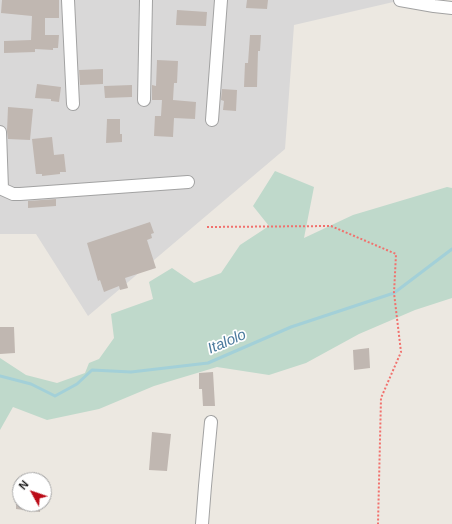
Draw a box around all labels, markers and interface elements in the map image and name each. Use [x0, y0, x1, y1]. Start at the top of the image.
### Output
water label: Italolo [205, 326, 249, 358]
north arrow [12, 472, 52, 512]
text: N [16, 478, 31, 492]

